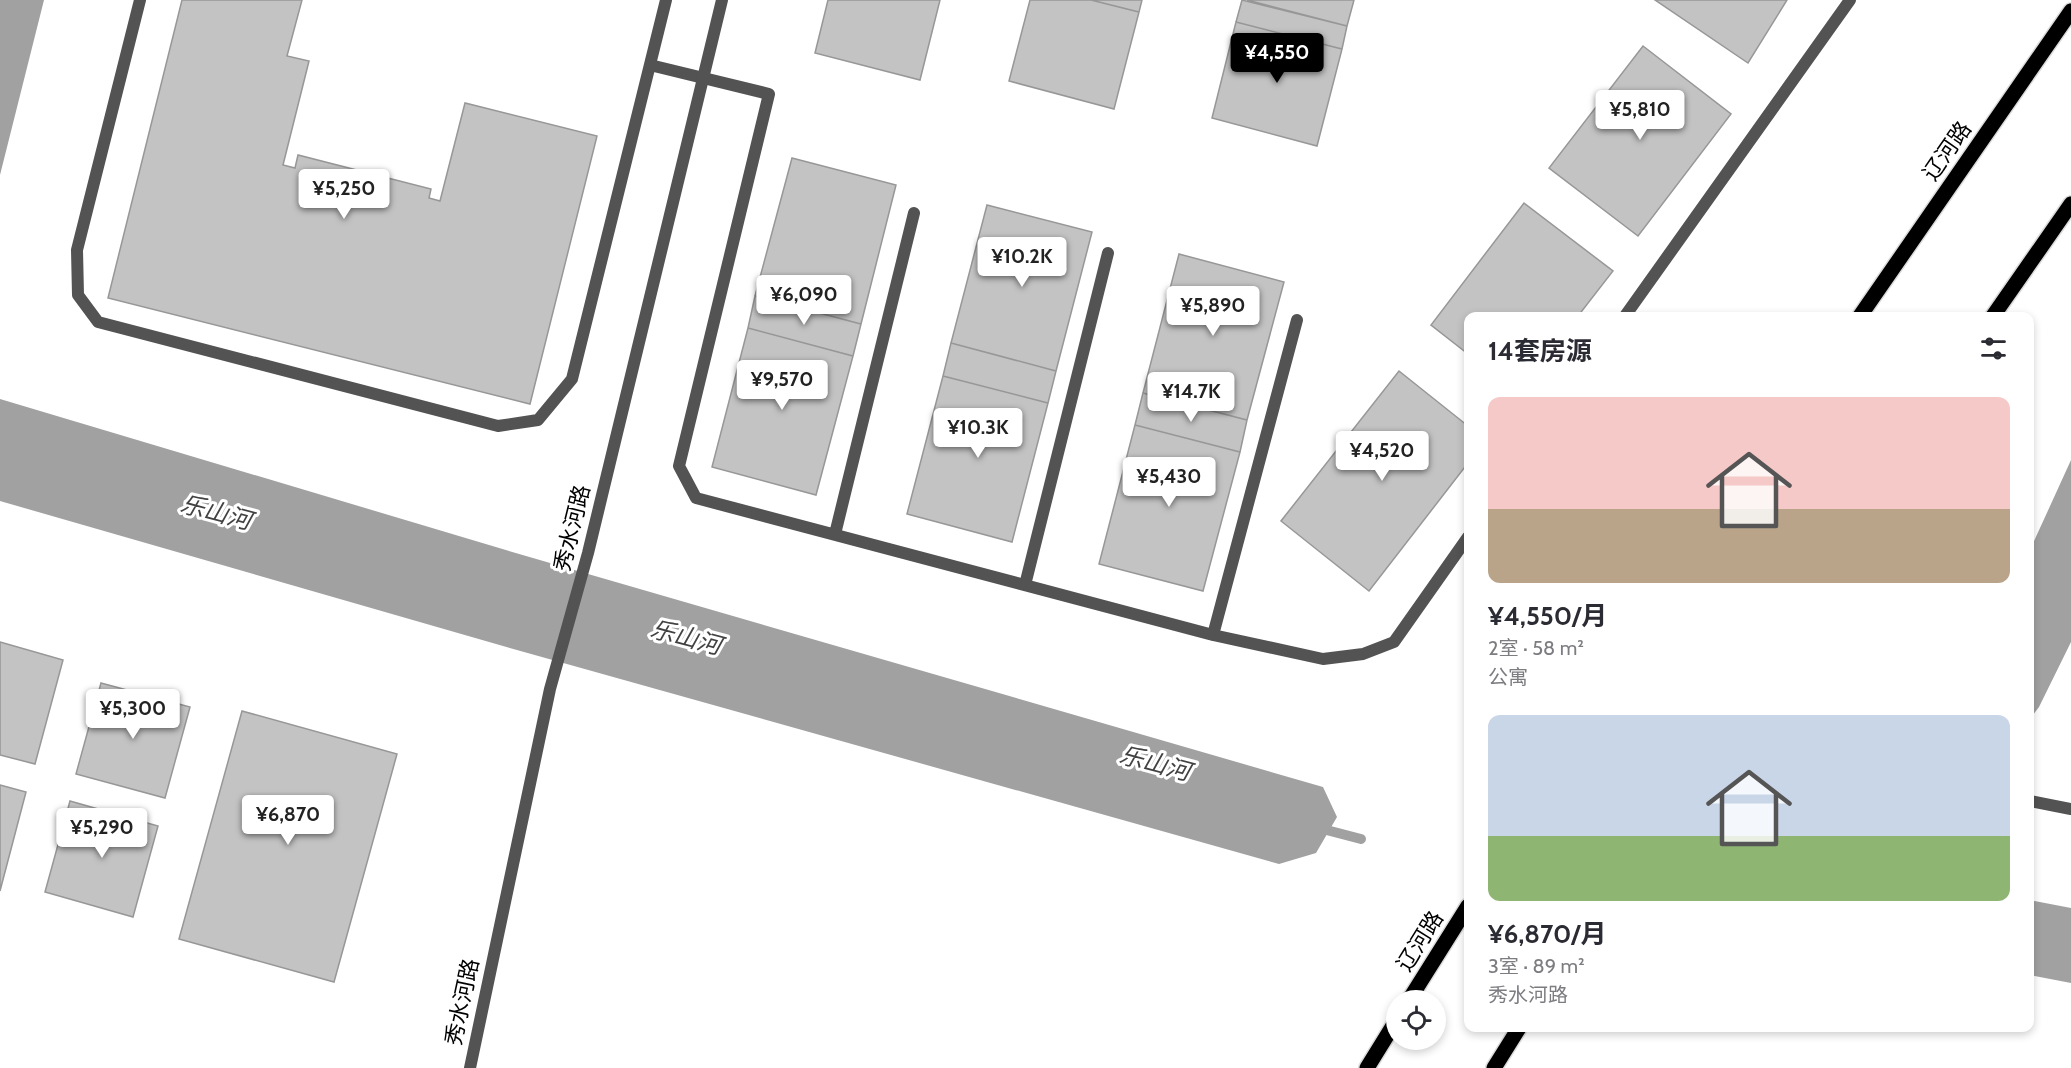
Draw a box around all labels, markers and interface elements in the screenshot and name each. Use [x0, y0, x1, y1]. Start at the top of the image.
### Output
pin: ¥4,550 [1228, 33, 1326, 84]
text: ¥4,550 [1245, 40, 1309, 64]
pin: ¥5,810 [1591, 90, 1689, 141]
text: ¥5,810 [1609, 97, 1671, 121]
street label: 辽河路 [1917, 116, 1977, 186]
pin: ¥5,250 [295, 169, 393, 220]
text: ¥5,250 [313, 176, 375, 200]
pin: ¥10.2K [973, 237, 1071, 288]
text: ¥10.2K [992, 244, 1052, 268]
pin: ¥6,090 [755, 275, 853, 326]
text: ¥6,090 [770, 282, 838, 306]
pin: ¥5,890 [1164, 286, 1262, 337]
text: ¥5,890 [1181, 293, 1245, 317]
icon: filters [1977, 332, 2010, 365]
text: 14套房源 [1488, 335, 1592, 367]
pin: ¥9,570 [733, 360, 831, 411]
text: ¥9,570 [751, 367, 813, 391]
pin: ¥14.7K [1142, 372, 1240, 423]
text: ¥14.7K [1161, 379, 1221, 403]
pin: ¥10.3K [929, 408, 1027, 459]
text: ¥10.3K [947, 415, 1009, 439]
pin: ¥4,520 [1333, 431, 1431, 482]
icon: home [1695, 436, 1803, 544]
text: ¥4,520 [1350, 438, 1414, 462]
pin: ¥5,430 [1120, 457, 1218, 508]
text: ¥5,430 [1137, 464, 1201, 488]
street label: 秀水河路 [548, 482, 596, 574]
water label: 乐山河 [177, 489, 258, 536]
text: ¥4,550/月 [1488, 600, 1607, 632]
water label: 乐山河 [647, 614, 728, 661]
text: 2室 · 58 m² [1488, 636, 1584, 660]
text: 公寓 [1488, 665, 1528, 689]
pin: ¥5,300 [84, 689, 182, 740]
text: ¥5,300 [100, 696, 166, 720]
water label: 乐山河 [1116, 740, 1197, 787]
icon: home [1695, 754, 1803, 862]
pin: ¥6,870 [239, 795, 337, 846]
text: ¥6,870 [256, 802, 320, 826]
pin: ¥5,290 [53, 808, 151, 859]
text: ¥5,290 [70, 815, 134, 839]
street label: 辽河路 [1391, 906, 1449, 976]
text: ¥6,870/月 [1488, 918, 1606, 950]
text: 3室 · 89 m² [1488, 954, 1585, 978]
street label: 秀水河路 [440, 956, 484, 1048]
text: 秀水河路 [1488, 983, 1568, 1007]
map controls [1386, 990, 1446, 1050]
button: locate [1386, 990, 1446, 1050]

